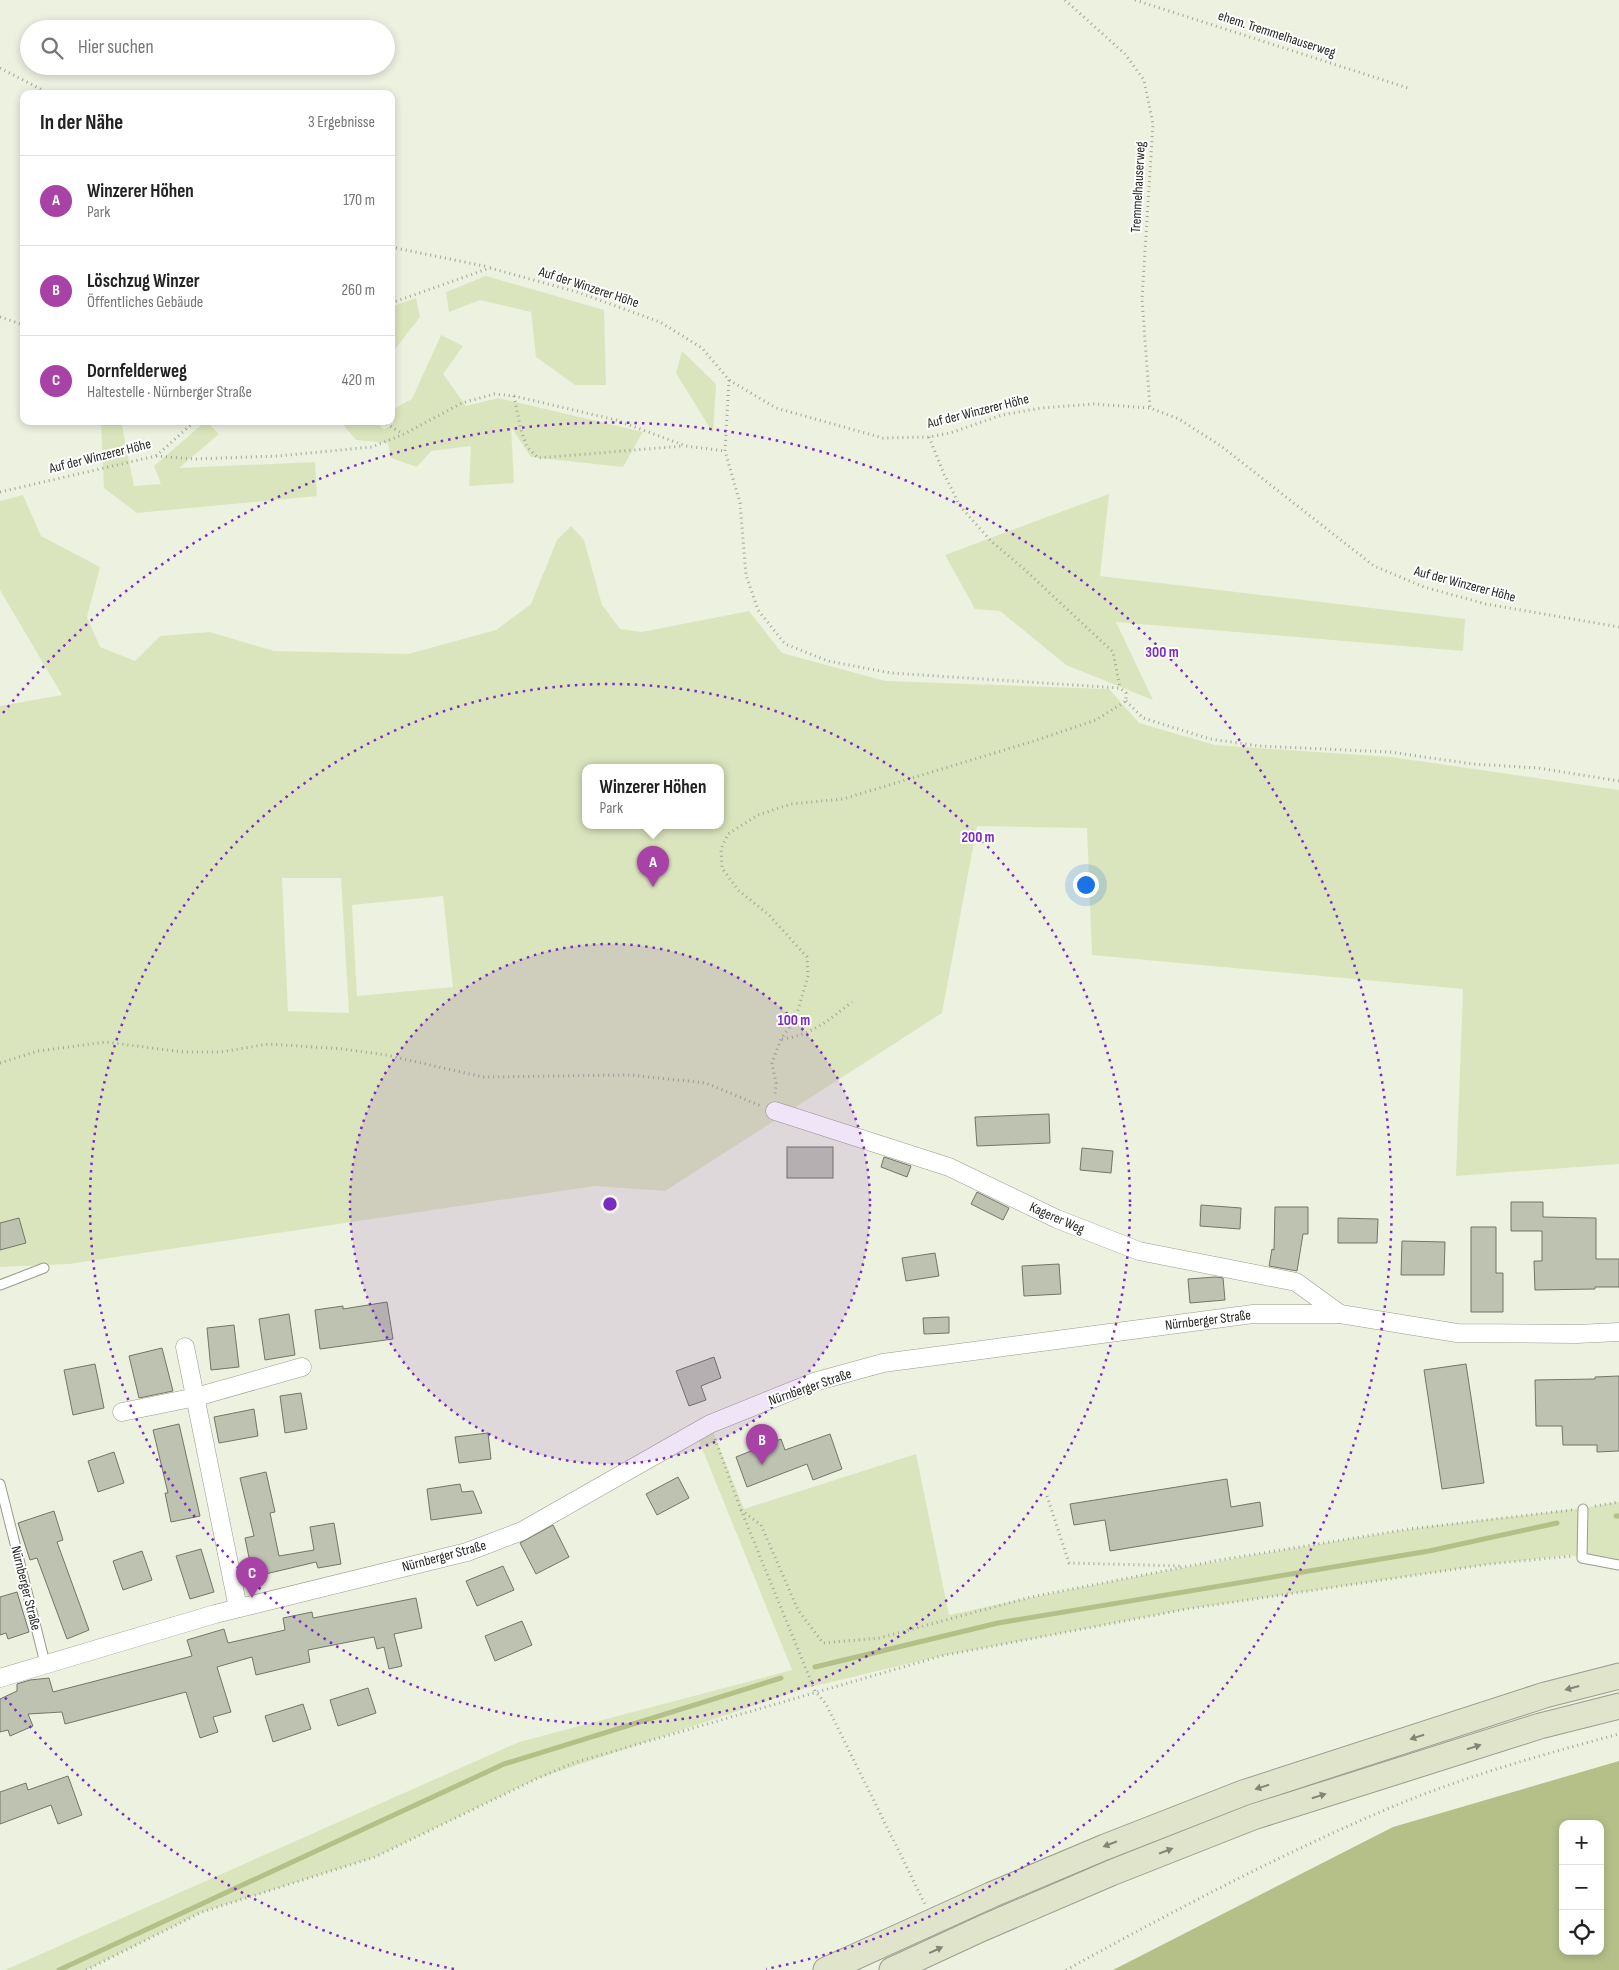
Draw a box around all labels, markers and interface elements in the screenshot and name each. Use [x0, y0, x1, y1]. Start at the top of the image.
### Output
street label: ehem. Tremmelhauserweg [1216, 7, 1338, 61]
search box [20, 20, 395, 75]
icon: search [38, 34, 66, 62]
text: Hier suchen [78, 36, 154, 59]
text: In der Nähe [40, 110, 123, 135]
text: 3 Ergebnisse [308, 113, 375, 132]
street label: Tremmelhauserweg [1127, 141, 1149, 233]
text: Winzerer Höhen [87, 180, 194, 203]
text: A [52, 191, 60, 210]
text: 170 m [343, 191, 375, 210]
text: Park [87, 203, 110, 222]
street label: Auf der Winzerer Höhe [536, 263, 641, 311]
text: Löschzug Winzer [87, 270, 200, 293]
text: B [52, 281, 60, 300]
text: 260 m [341, 281, 375, 300]
text: Öffentliches Gebäude [87, 293, 203, 312]
text: Dornfelderweg [87, 360, 187, 383]
text: C [52, 371, 60, 390]
text: 420 m [342, 371, 375, 390]
text: Haltestelle · Nürnberger Straße [87, 383, 252, 402]
street label: Auf der Winzerer Höhe [924, 390, 1031, 432]
street label: Auf der Winzerer Höhe [46, 435, 153, 477]
street label: Auf der Winzerer Höhe [1412, 562, 1518, 606]
text: 300 m [1145, 643, 1179, 662]
popup [582, 764, 724, 829]
text: Winzerer Höhen [600, 776, 706, 799]
text: Park [600, 799, 623, 818]
text: 200 m [961, 828, 995, 847]
pin: A [637, 846, 669, 887]
your location [1073, 872, 1099, 898]
text: 100 m [778, 1011, 810, 1030]
centre of rings [601, 1195, 619, 1213]
street label: Kagerer Weg [1027, 1198, 1088, 1238]
street label: Nürnberger Straße [1164, 1306, 1252, 1334]
street label: Nürnberger Straße [766, 1365, 854, 1409]
pin: B [746, 1424, 778, 1465]
street label: Nürnberger Straße [400, 1537, 488, 1575]
street label: Nürnberger Straße [7, 1544, 45, 1632]
pin: C [236, 1557, 268, 1598]
one-way arrow [1564, 1685, 1579, 1693]
one-way arrow [1409, 1734, 1424, 1741]
one-way arrow [1467, 1743, 1482, 1751]
one-way arrow [1255, 1784, 1270, 1791]
one-way arrow [1312, 1792, 1327, 1800]
map controls [1559, 1820, 1604, 1955]
button: + [1559, 1820, 1604, 1865]
one-way arrow [1103, 1841, 1117, 1849]
one-way arrow [1159, 1847, 1174, 1855]
button: − [1559, 1865, 1604, 1910]
button: locate [1559, 1910, 1604, 1955]
one-way arrow [929, 1945, 943, 1953]

